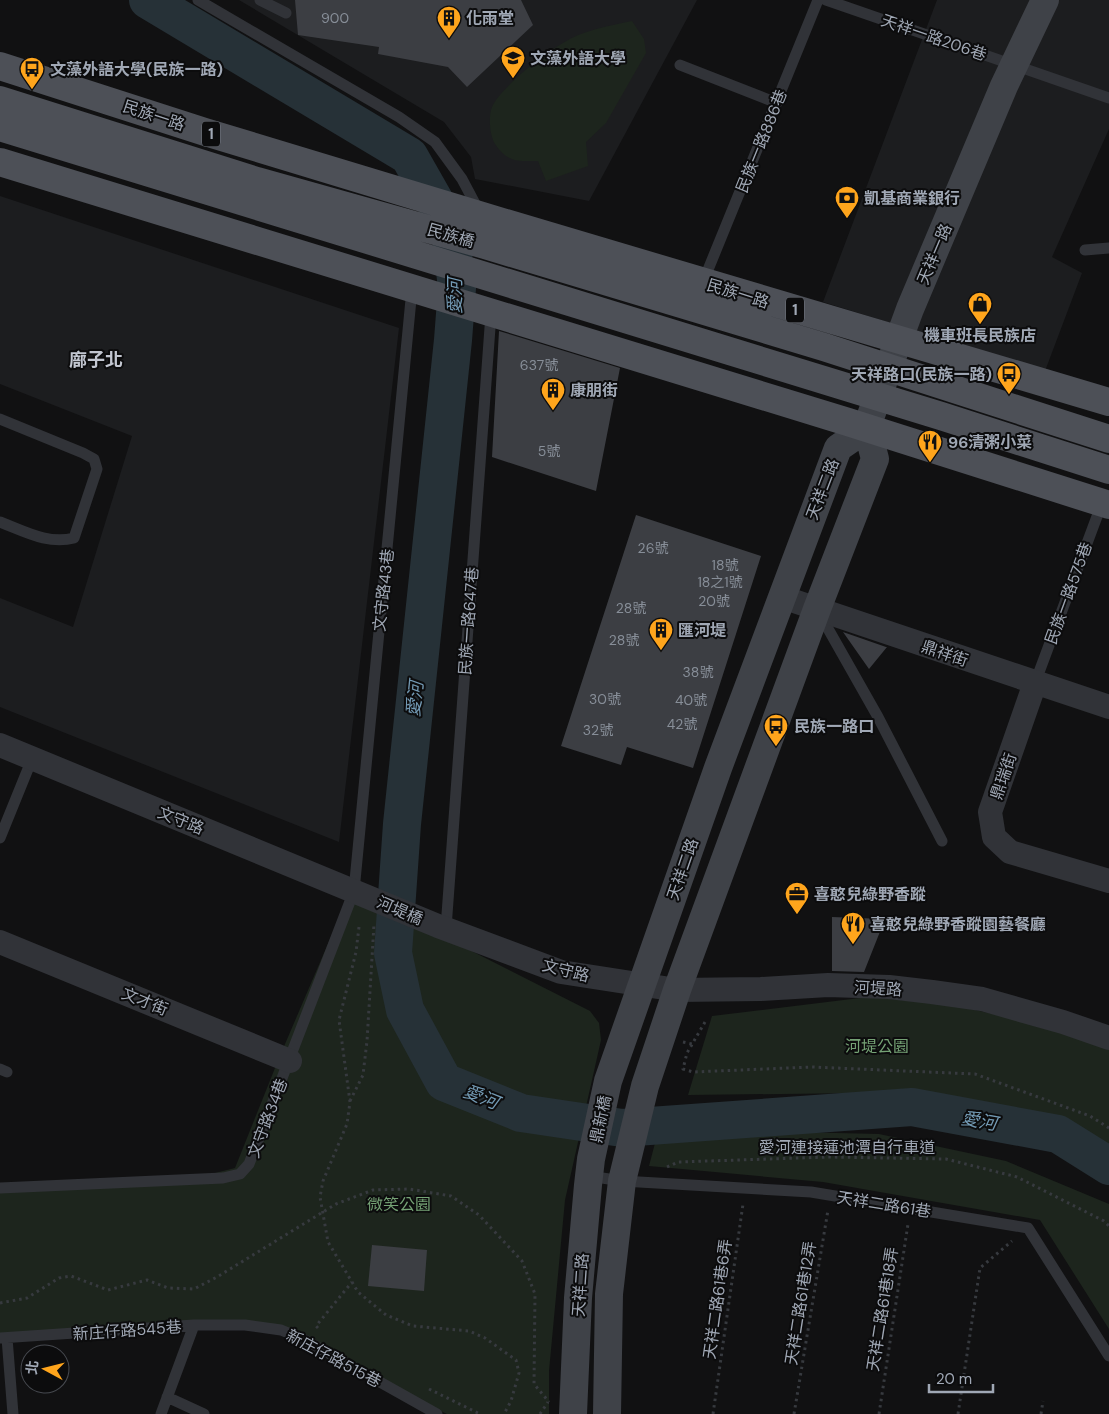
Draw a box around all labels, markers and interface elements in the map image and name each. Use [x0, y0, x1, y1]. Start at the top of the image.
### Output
building icon: 化雨堂 [436, 5, 462, 39]
place label: 化雨堂 [466, 8, 514, 29]
house number: 900 [321, 9, 349, 27]
street label: 天祥一路206巷 [878, 10, 989, 65]
school or university icon: 文藻外語大學 [500, 45, 526, 79]
place label: 文藻外語大學 [530, 48, 626, 69]
bus stop icon: 文藻外語大學(民族一路) [19, 56, 45, 90]
place label: 文藻外語大學(民族一路) [50, 59, 223, 80]
street label: 民族一路886巷 [731, 86, 792, 196]
street label: 民族一路 [120, 96, 188, 135]
road number: 1 [202, 122, 220, 146]
bank icon: 凱基商業銀行 [834, 185, 860, 219]
place label: 凱基商業銀行 [864, 188, 960, 209]
street label: 民族橋 [425, 219, 477, 252]
street label: 天祥一路 [912, 221, 957, 288]
street label: 民族一路 [704, 274, 772, 313]
water label: 愛河 [443, 275, 467, 314]
shop icon: 機車班長民族店 [967, 291, 993, 325]
road number: 1 [786, 298, 804, 322]
place label: 機車班長民族店 [924, 325, 1036, 346]
district label: 廍子北 [69, 348, 123, 372]
house number: 637號 [520, 356, 558, 374]
bus stop icon: 天祥路口(民族一路) [996, 361, 1022, 395]
place label: 天祥路口(民族一路) [851, 364, 992, 385]
building icon: 康朋街 [540, 377, 566, 411]
place label: 康朋街 [570, 380, 618, 401]
restaurant icon: 96清粥小菜 [917, 429, 943, 463]
place label: 96清粥小菜 [948, 432, 1032, 453]
house number: 5號 [538, 442, 560, 460]
street label: 天祥二路 [801, 456, 844, 523]
house number: 26號 [638, 539, 668, 557]
street label: 民族一路575巷 [1040, 539, 1097, 647]
street label: 文守路43巷 [369, 548, 398, 633]
house number: 18號 [712, 556, 738, 574]
street label: 民族一路647巷 [454, 566, 483, 676]
house number: 18之1號 [697, 573, 743, 591]
house number: 20號 [698, 592, 730, 610]
house number: 28號 [616, 599, 646, 617]
building icon: 匯河堤 [648, 617, 674, 651]
place label: 匯河堤 [678, 620, 726, 641]
house number: 28號 [609, 631, 639, 649]
street label: 鼎祥街 [919, 636, 971, 671]
house number: 38號 [683, 663, 713, 681]
water label: 愛河 [401, 677, 429, 718]
house number: 30號 [589, 690, 621, 708]
house number: 40號 [675, 691, 707, 709]
bus stop icon: 民族一路口 [763, 713, 789, 747]
house number: 42號 [667, 715, 697, 733]
place label: 民族一路口 [794, 716, 874, 737]
house number: 32號 [583, 721, 613, 739]
street label: 鼎瑞街 [986, 750, 1021, 802]
street label: 文守路 [155, 802, 207, 839]
street label: 天祥二路 [662, 835, 703, 903]
office icon: 喜憨兒綠野香蹤 [784, 881, 810, 915]
place label: 喜憨兒綠野香蹤 [814, 884, 926, 905]
street label: 河堤橋 [374, 891, 426, 930]
restaurant icon: 喜憨兒綠野香蹤園藝餐廳 [840, 911, 866, 945]
place label: 喜憨兒綠野香蹤園藝餐廳 [870, 914, 1046, 935]
street label: 文守路 [540, 954, 592, 986]
street label: 河堤路 [853, 977, 902, 1000]
street label: 文才街 [119, 983, 171, 1020]
park label: 河堤公園 [845, 1036, 909, 1057]
street label: 文守路34巷 [243, 1076, 292, 1161]
water label: 愛河 [460, 1079, 505, 1116]
street label: 鼎新橋 [585, 1093, 616, 1145]
water label: 愛河 [959, 1106, 1002, 1136]
street label: 愛河連接蓮池潭自行車道 [759, 1137, 935, 1158]
street label: 天祥二路61巷 [835, 1187, 933, 1222]
park label: 微笑公園 [367, 1194, 431, 1215]
street label: 天祥二路61巷6弄 [699, 1238, 736, 1360]
street label: 天祥二路61巷12弄 [780, 1240, 821, 1367]
street label: 天祥二路61巷18弄 [862, 1245, 903, 1373]
street label: 天祥二路 [568, 1252, 593, 1318]
street label: 新庄仔路545巷 [72, 1316, 182, 1345]
street label: 新庄仔路515巷 [283, 1325, 385, 1392]
north arrow [20, 1344, 70, 1394]
text: 北 [22, 1359, 42, 1375]
scale bar [929, 1362, 993, 1394]
text: 20 m [936, 1369, 972, 1389]

